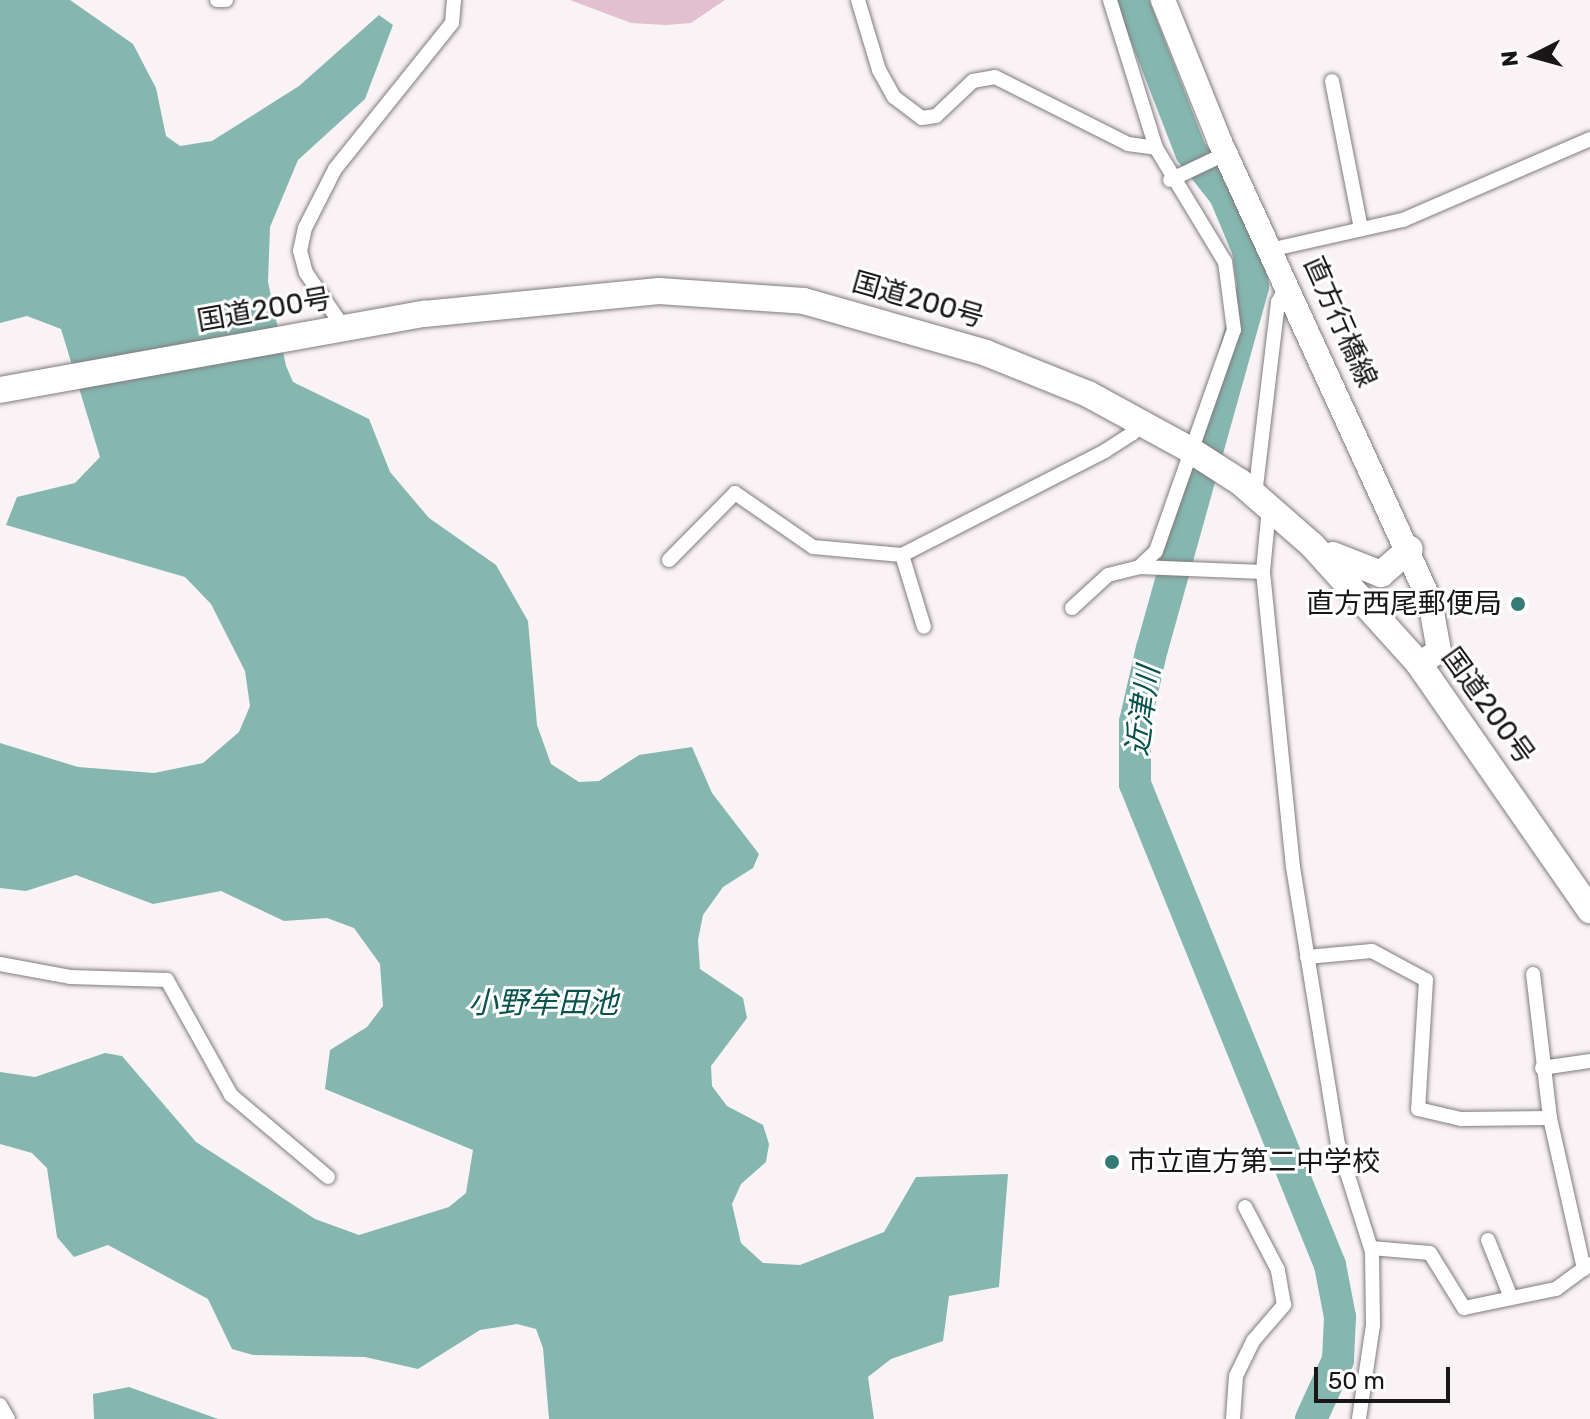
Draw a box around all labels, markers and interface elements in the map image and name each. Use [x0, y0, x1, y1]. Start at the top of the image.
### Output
north arrow [1494, 16, 1574, 96]
text: N [1495, 49, 1524, 68]
street label: 直方行橋線 [1296, 251, 1384, 393]
street label: 国道200号 [848, 265, 988, 335]
street label: 国道200号 [194, 282, 334, 338]
place label: 直方西尾郵便局 [1306, 587, 1502, 621]
marker: 直方西尾郵便局 [1509, 595, 1527, 613]
street label: 国道200号 [1434, 641, 1542, 771]
water label: 近津川 [1119, 664, 1167, 758]
water label: 小野牟田池 [468, 985, 618, 1021]
place label: 市立直方第二中学校 [1128, 1145, 1380, 1179]
marker: 市立直方第二中学校 [1103, 1153, 1121, 1171]
scale bar [1318, 1351, 1454, 1401]
text: 50 m [1328, 1367, 1385, 1395]

